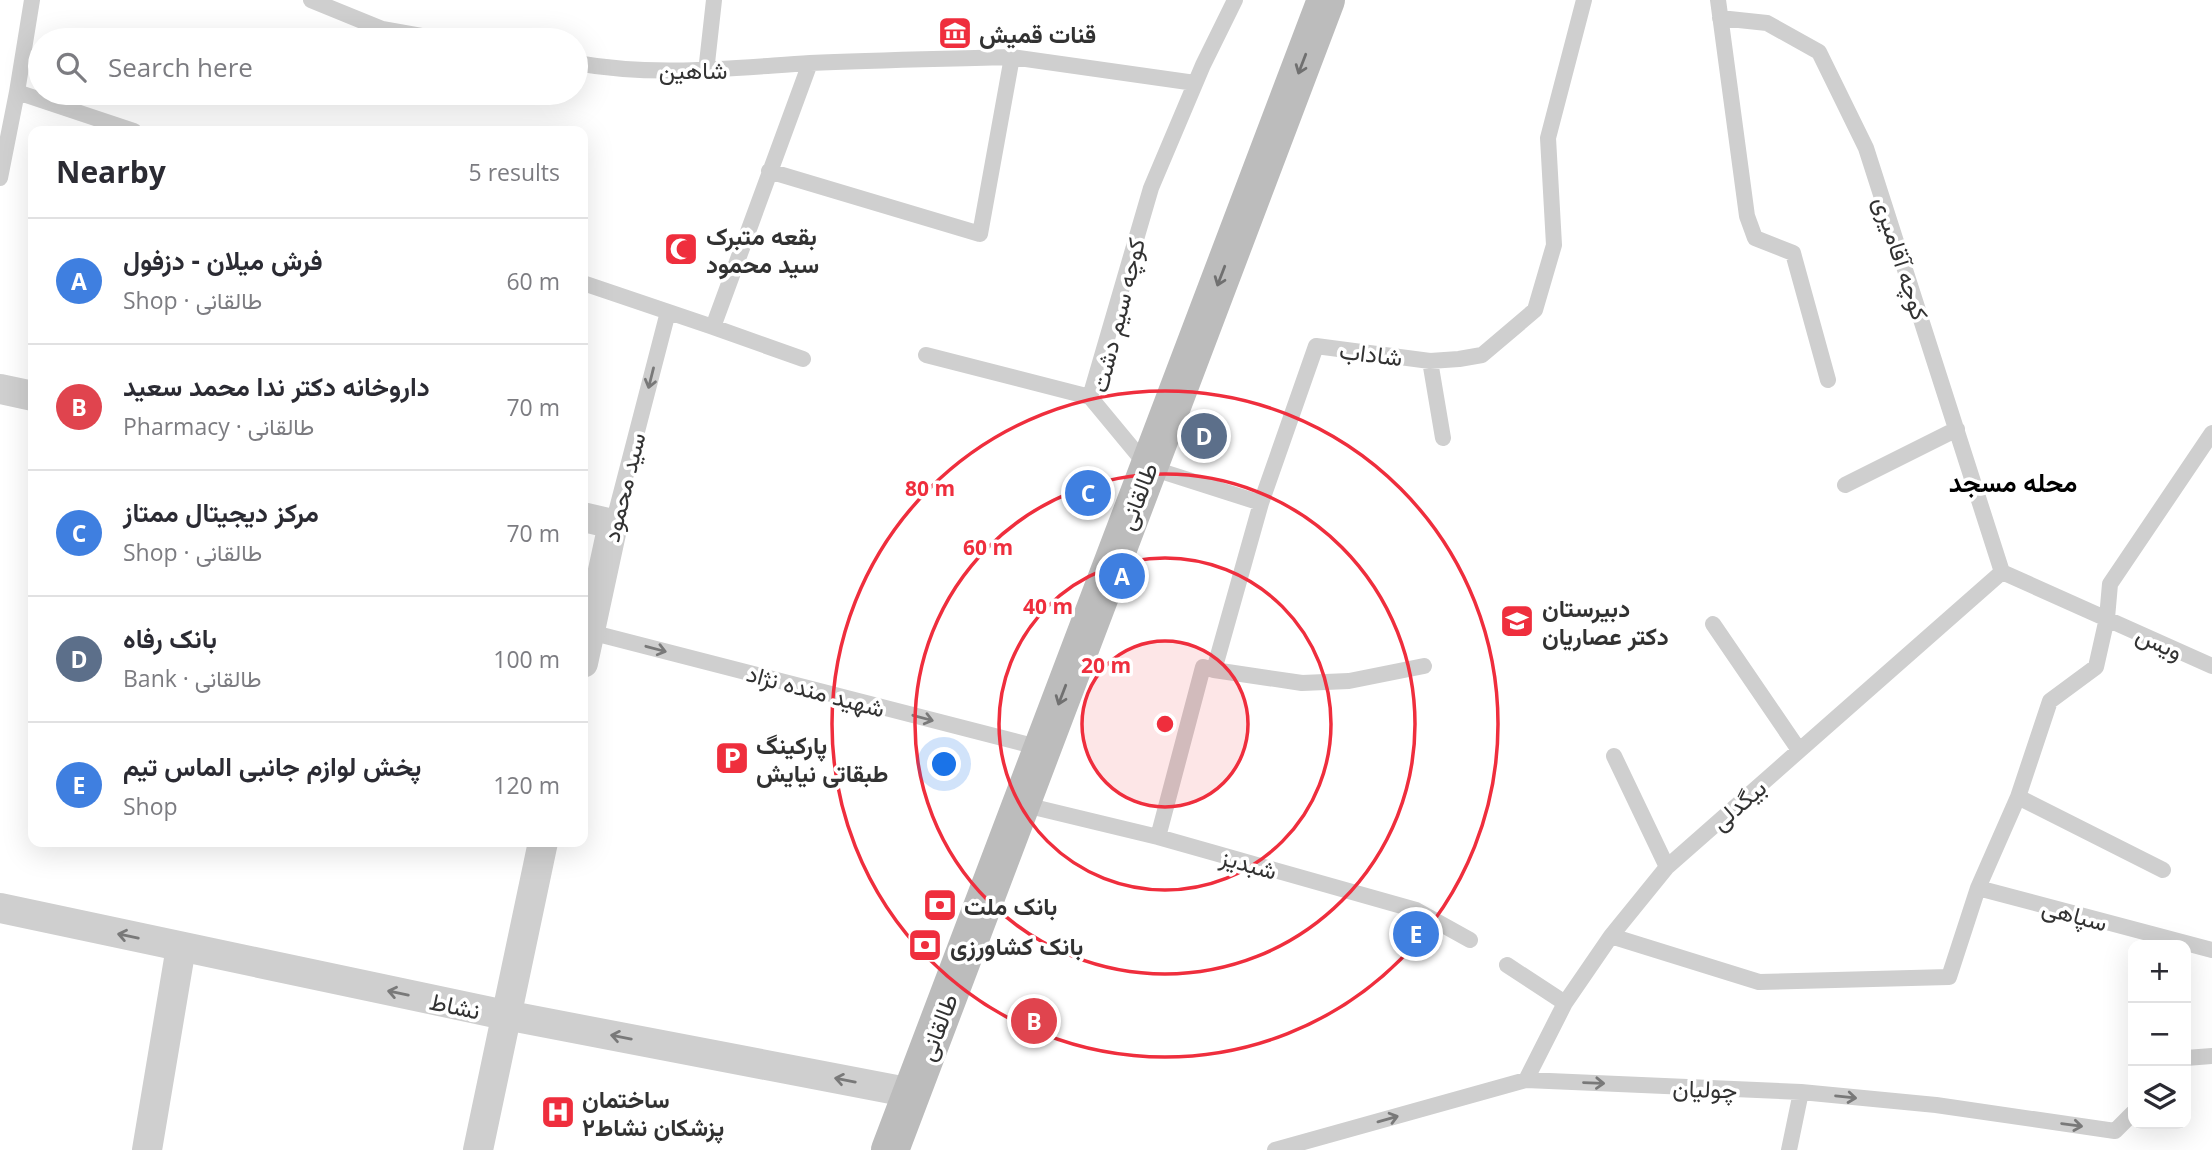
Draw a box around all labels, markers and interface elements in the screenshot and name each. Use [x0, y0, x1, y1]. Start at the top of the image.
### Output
museum icon: قنات قمیش [936, 14, 974, 52]
place label: قنات قمیش [979, 17, 1096, 50]
search box [28, 28, 588, 105]
icon: search [52, 48, 90, 86]
text: Search here [108, 49, 253, 85]
one-way arrow [1294, 52, 1307, 74]
street label: شاهین [659, 53, 727, 86]
text: Nearby [56, 151, 166, 192]
text: 5 results [469, 156, 560, 188]
street label: کوچه آقامیری [1866, 192, 1938, 324]
place label: بقعه متبرک سید محمود [706, 219, 819, 280]
mosque icon: بقعه متبرک سید محمود [662, 230, 700, 268]
street label: کوچه سیم دشت [1082, 234, 1153, 396]
text: فرش میلان - دزفول [123, 242, 323, 278]
text: A [71, 265, 87, 297]
text: 60 m [506, 265, 560, 297]
one-way arrow [1214, 265, 1226, 287]
text: Shop · طالقانی [123, 284, 262, 316]
street label: شاداب [1338, 333, 1404, 373]
one-way arrow [644, 366, 657, 389]
text: داروخانه دکتر ندا محمد سعید [123, 368, 430, 404]
text: B [71, 391, 87, 423]
text: 70 m [506, 391, 560, 423]
text: Pharmacy · طالقانی [123, 410, 314, 442]
pin: D [1181, 410, 1227, 462]
street label: سید محمود [593, 429, 653, 545]
street label: طالقانی [1109, 458, 1165, 534]
district label: محله مسجد [1949, 464, 2077, 500]
pin: C [1065, 467, 1111, 519]
text: 80 m [905, 474, 955, 502]
text: مرکز دیجیتال ممتاز [123, 494, 319, 530]
text: C [72, 517, 86, 549]
text: 70 m [506, 517, 560, 549]
text: 60 m [963, 533, 1013, 561]
text: Shop · طالقانی [123, 536, 262, 568]
pin: A [1099, 550, 1145, 602]
place label: دبیرستان دکتر عصاریان [1542, 591, 1669, 652]
text: 40 m [1023, 592, 1073, 620]
school or university icon: دبیرستان دکتر عصاریان [1498, 602, 1536, 640]
street label: ویس [2131, 617, 2189, 667]
text: بانک رفاه [123, 620, 217, 656]
text: D [70, 643, 88, 675]
text: 100 m [493, 643, 560, 675]
one-way arrow [644, 643, 667, 656]
text: 20 m [1081, 651, 1131, 679]
street label: شهید منده نژاد [743, 656, 889, 724]
text: Bank · طالقانی [123, 662, 261, 694]
one-way arrow [1054, 684, 1067, 706]
one-way arrow [912, 712, 934, 725]
centre of rings [1153, 712, 1177, 736]
place label: پارکینگ طبقاتی نیایش [756, 728, 888, 789]
parking icon: پارکینگ طبقاتی نیایش [713, 739, 751, 777]
your location [927, 747, 961, 781]
text: پخش لوازم جانبی الماس تیم [123, 748, 421, 784]
text: E [73, 769, 85, 801]
text: 120 m [493, 769, 560, 801]
street label: بیگدلی [1703, 771, 1773, 837]
text: Shop [123, 790, 178, 822]
street label: شبدیز [1216, 839, 1281, 887]
bank icon: بانک ملت [921, 886, 959, 924]
place label: بانک ملت [964, 889, 1057, 922]
street label: سپاهی [2039, 889, 2111, 939]
pin: E [1393, 908, 1439, 960]
bank icon: بانک کشاورزی [906, 926, 944, 964]
one-way arrow [117, 928, 140, 942]
place label: بانک کشاورزی [950, 929, 1083, 962]
map controls [2128, 940, 2191, 1129]
button: + [2128, 940, 2191, 1003]
street label: نشاط [427, 984, 483, 1026]
one-way arrow [387, 985, 410, 999]
street label: طالقانی [909, 989, 965, 1065]
pin: B [1011, 995, 1057, 1047]
button: − [2128, 1003, 2191, 1066]
one-way arrow [610, 1030, 633, 1044]
button: layers [2128, 1066, 2191, 1129]
street label: چولیان [1672, 1070, 1738, 1107]
one-way arrow [834, 1073, 857, 1086]
one-way arrow [1582, 1077, 1605, 1090]
place label: ساختمان پزشکان نشاط۲ [582, 1082, 724, 1144]
one-way arrow [1834, 1091, 1857, 1104]
hospital icon: ساختمان پزشکان نشاط۲ [539, 1093, 577, 1131]
one-way arrow [1377, 1112, 1399, 1125]
one-way arrow [2060, 1119, 2082, 1132]

